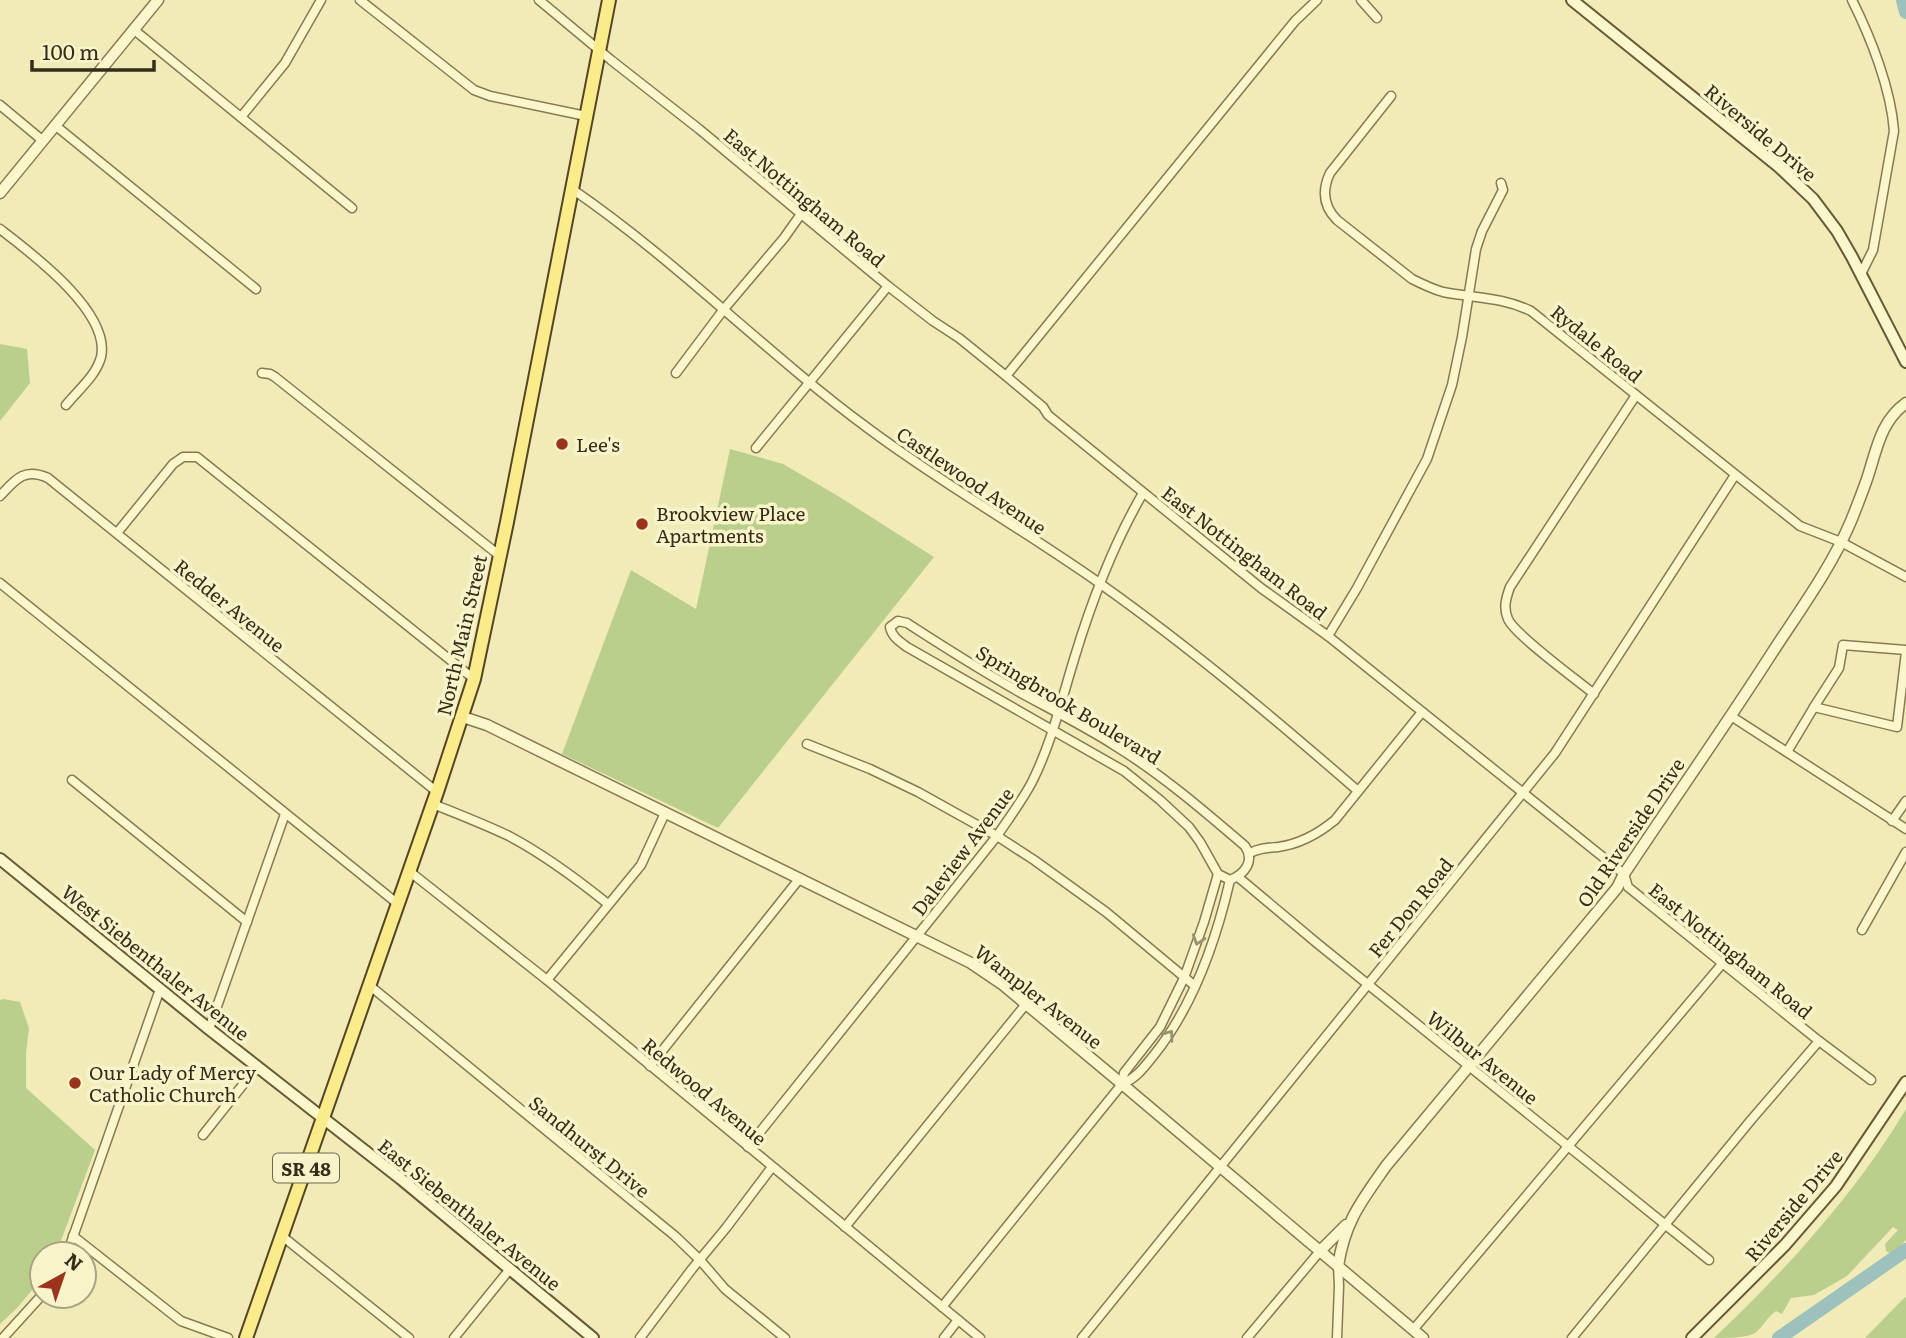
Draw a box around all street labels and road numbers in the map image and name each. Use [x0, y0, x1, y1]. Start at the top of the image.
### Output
street label: Riverside Drive [1699, 77, 1823, 187]
street label: East Nottingham Road [718, 121, 892, 273]
street label: Rydale Road [1545, 297, 1649, 389]
street label: Castlewood Avenue [891, 419, 1053, 541]
street label: East Nottingham Road [1156, 478, 1334, 626]
street label: North Main Street [429, 551, 493, 718]
street label: Redder Avenue [169, 552, 291, 658]
street label: Springbrook Boulevard [971, 638, 1167, 771]
street label: Old Riverside Drive [1570, 752, 1691, 912]
street label: Daleview Avenue [904, 781, 1020, 921]
street label: Fer Don Road [1361, 851, 1459, 963]
street label: East Nottingham Road [1643, 875, 1819, 1025]
street label: West Siebenthaler Avenue [56, 877, 256, 1047]
street label: Wampler Avenue [969, 937, 1109, 1055]
street label: Wilbur Avenue [1421, 1003, 1545, 1111]
street label: Redwood Avenue [637, 1030, 773, 1152]
street label: Sandhurst Drive [524, 1088, 657, 1204]
street label: East Siebenthaler Avenue [373, 1131, 568, 1297]
street label: Riverside Drive [1738, 1143, 1848, 1267]
road number: SR 48 [273, 1154, 339, 1182]

